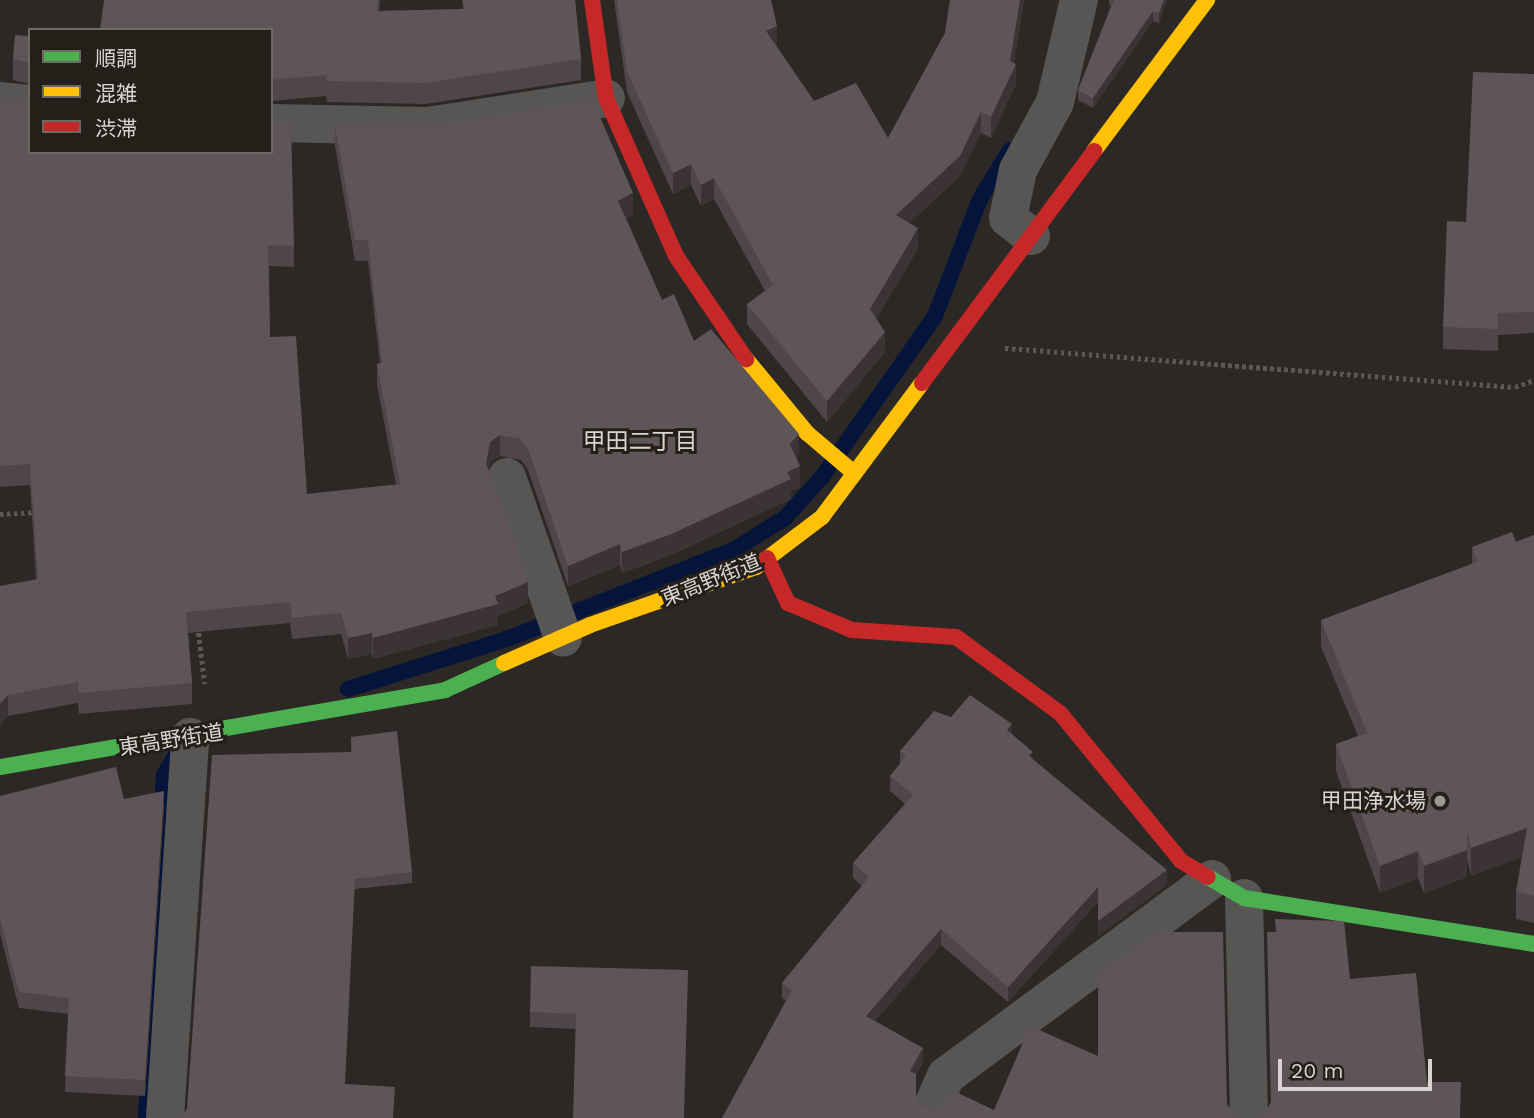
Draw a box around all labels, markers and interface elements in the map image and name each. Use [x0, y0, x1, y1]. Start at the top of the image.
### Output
legend [28, 28, 273, 154]
text: 順調 [95, 46, 137, 71]
text: 混雑 [95, 81, 137, 106]
text: 渋滞 [95, 116, 137, 141]
district label: 甲田二丁目 [583, 428, 697, 456]
street label: 東高野街道 [658, 549, 764, 611]
street label: 東高野街道 [117, 719, 225, 761]
place label: 甲田浄水場 [1321, 788, 1426, 814]
marker: 甲田浄水場 [1432, 793, 1448, 809]
scale bar [1282, 1044, 1436, 1088]
text: 20 m [1291, 1058, 1343, 1083]

